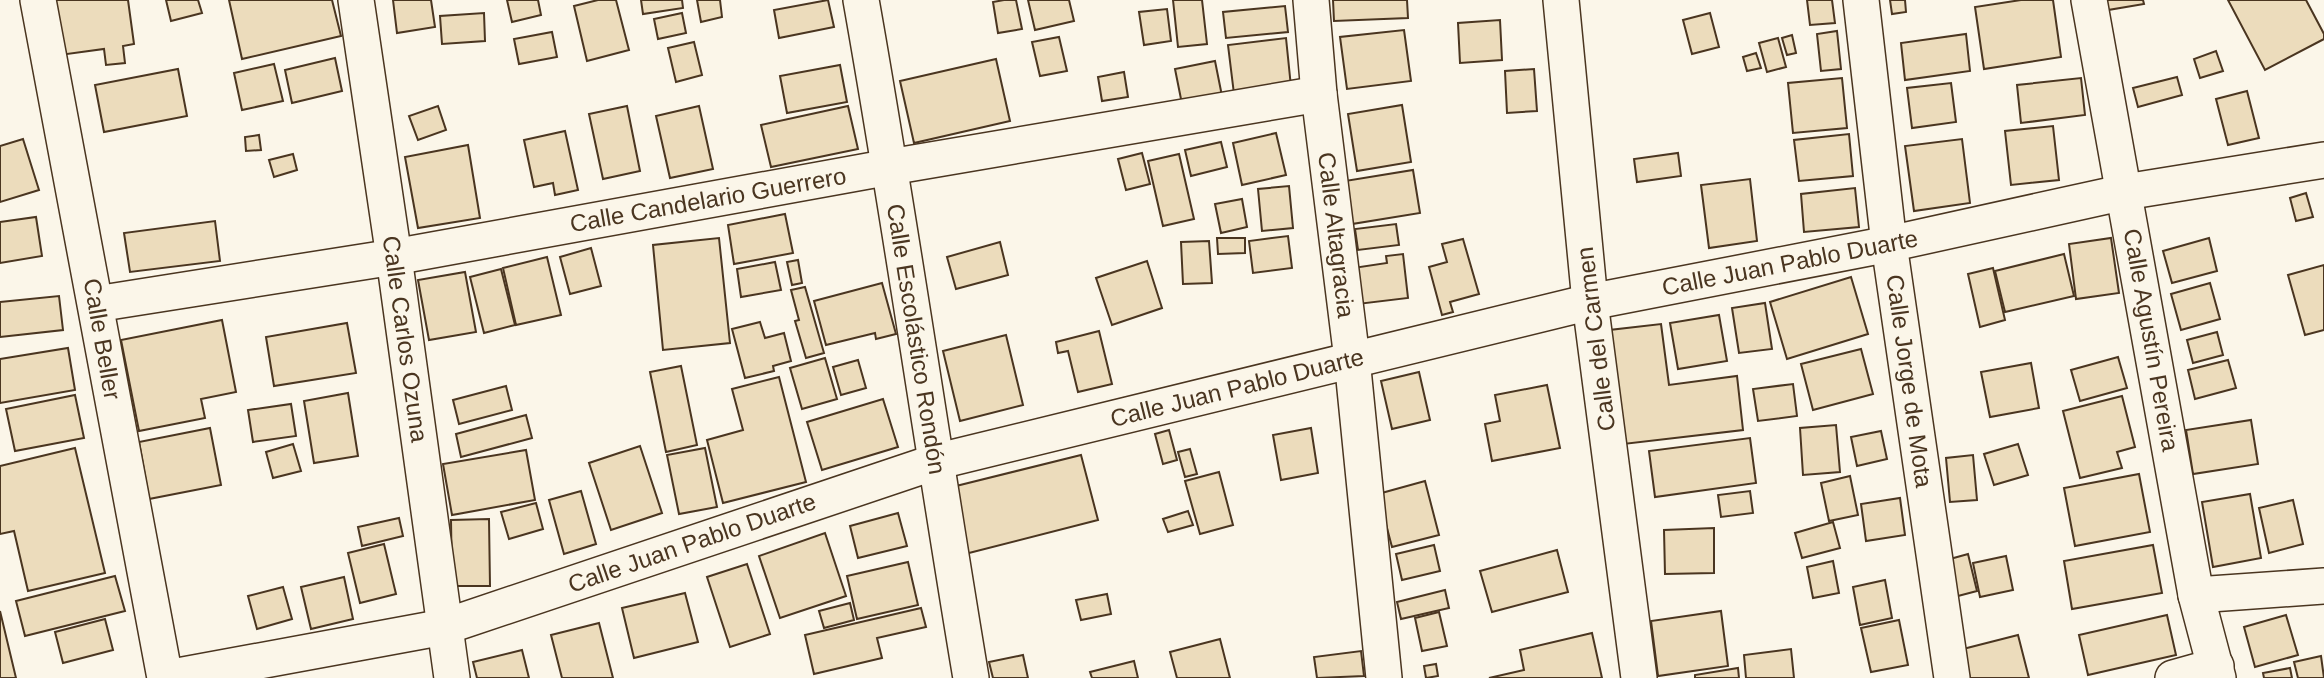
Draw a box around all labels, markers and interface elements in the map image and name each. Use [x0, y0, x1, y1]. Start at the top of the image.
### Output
street label: Calle Altagracia [1313, 151, 1360, 320]
street label: Calle Candelario Guerrero [568, 162, 848, 237]
street label: Calle Escolástico Rondón [882, 202, 951, 476]
street label: Calle Juan Pablo Duarte [1660, 224, 1920, 301]
street label: Calle Agustín Pereira [2119, 227, 2184, 454]
street label: Calle Carlos Ozuna [378, 234, 433, 444]
street label: Calle del Carmen [1571, 245, 1620, 433]
street label: Calle Jorge de Mota [1881, 273, 1938, 490]
street label: Calle Beller [79, 276, 126, 402]
street label: Calle Juan Pablo Duarte [1107, 343, 1366, 432]
street label: Calle Juan Pablo Duarte [564, 487, 819, 598]

